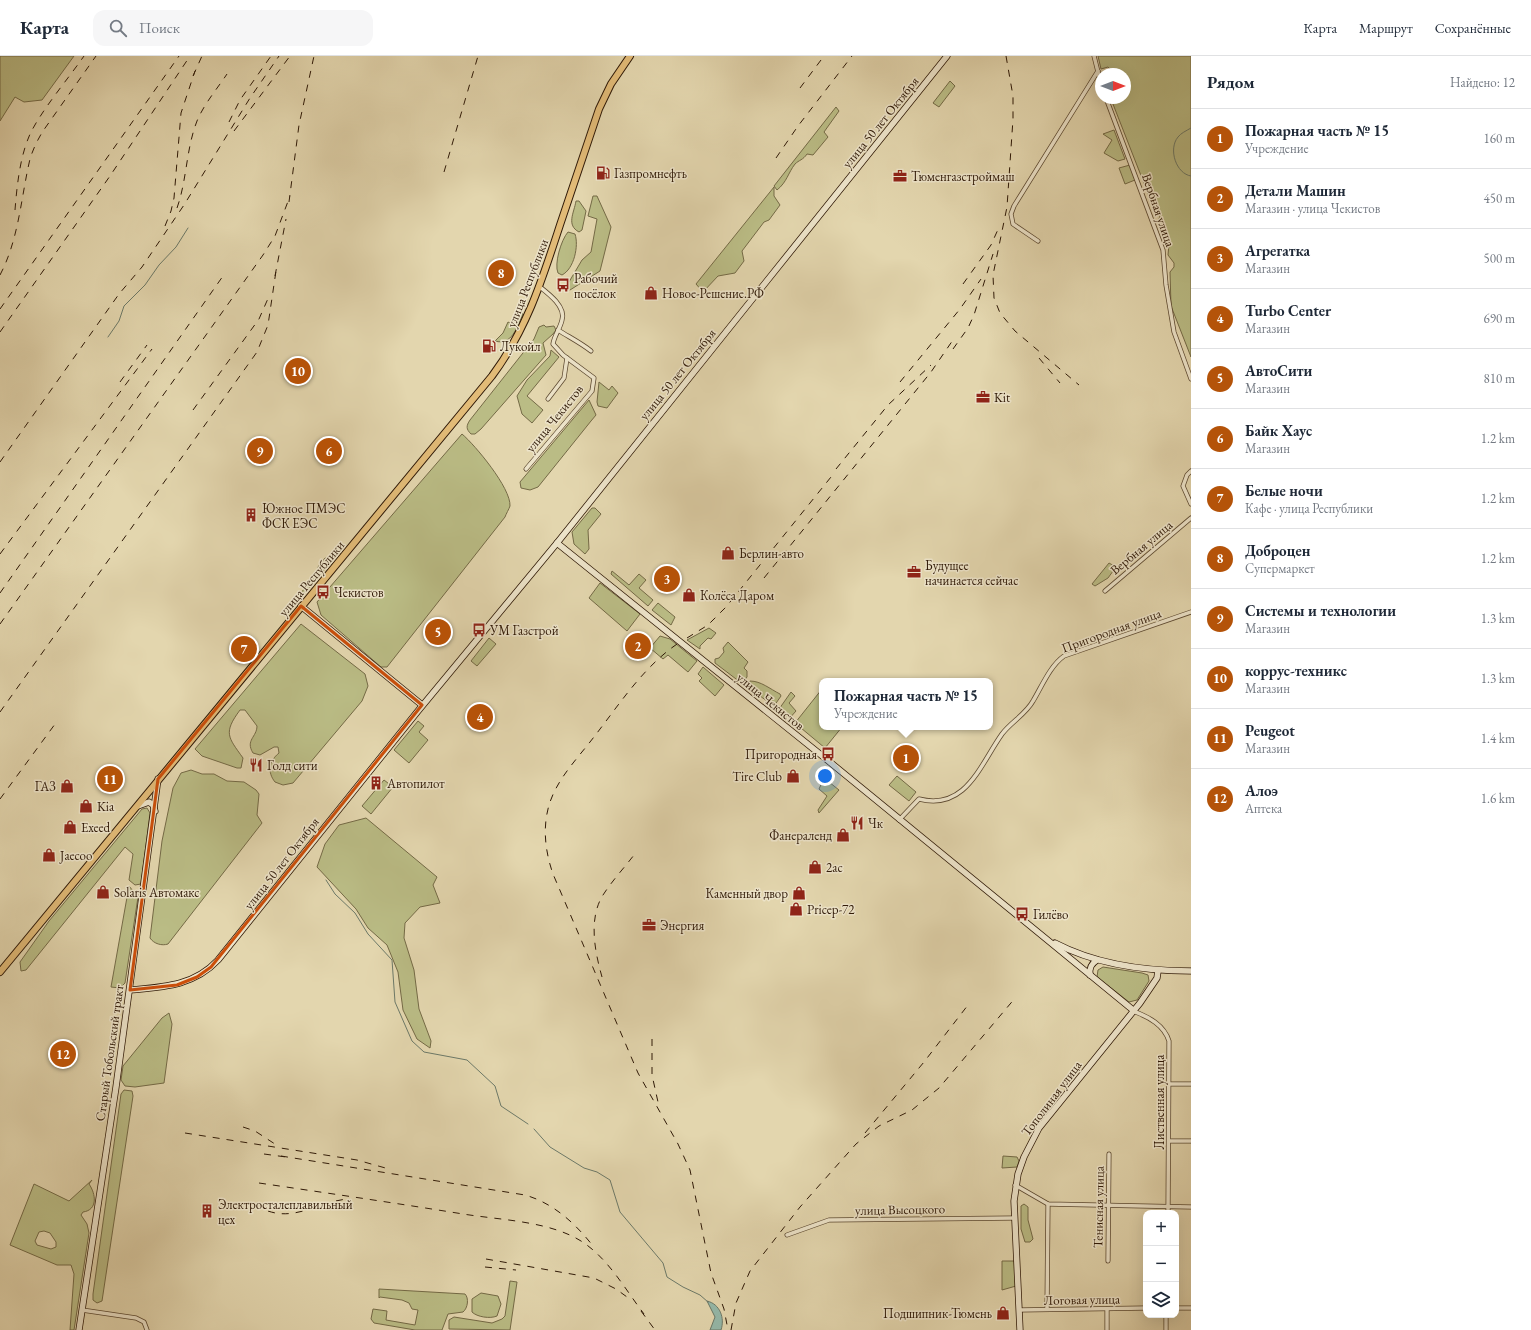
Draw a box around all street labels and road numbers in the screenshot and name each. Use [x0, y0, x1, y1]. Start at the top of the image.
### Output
street label: улица 50 лет Октября [838, 73, 923, 171]
street label: Вербная улица [1138, 171, 1179, 250]
street label: улица Республики [503, 236, 552, 330]
street label: улица 50 лет Октября [635, 325, 720, 423]
street label: улица Чекистов [522, 381, 587, 456]
street label: Вербная улица [1107, 516, 1177, 578]
street label: улица Республики [275, 537, 348, 620]
street label: Пригородная улица [1059, 604, 1164, 656]
street label: улица Чекистов [733, 669, 808, 734]
street label: улица 50 лет Октября [240, 814, 323, 913]
street label: Старый Тобольский тракт [91, 983, 128, 1122]
street label: Лиственная улица [1151, 1054, 1168, 1149]
street label: Тополиная улица [1017, 1056, 1086, 1139]
street label: Тенисная улица [1089, 1165, 1108, 1248]
street label: улица Высоцкого [855, 1200, 945, 1219]
street label: Логовая улица [1044, 1290, 1121, 1309]

